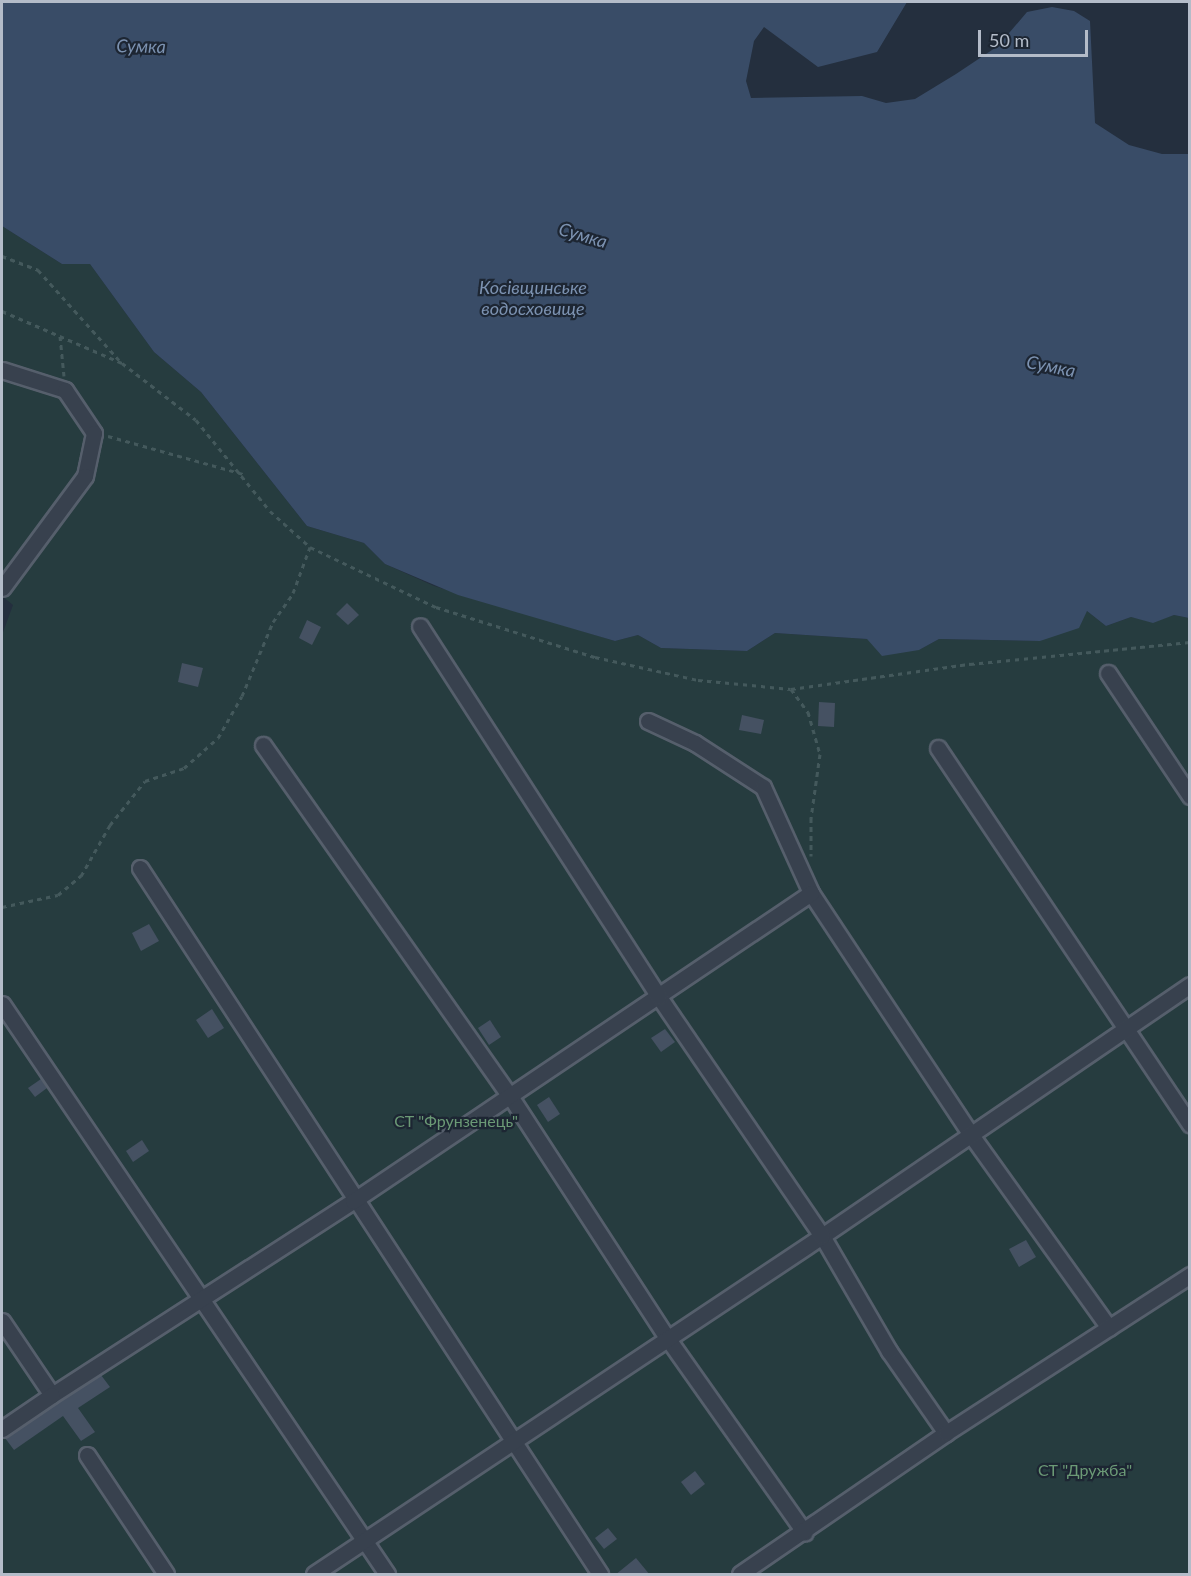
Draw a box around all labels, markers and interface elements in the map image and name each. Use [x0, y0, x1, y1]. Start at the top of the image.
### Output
scale bar [981, 18, 1090, 56]
text: 50 m [989, 29, 1029, 51]
water label: Сумка [116, 35, 166, 57]
water label: Сумка [556, 218, 610, 252]
water label: Косівщинське водосховище [479, 277, 587, 320]
water label: Сумка [1025, 351, 1077, 381]
park label: СТ "Фрунзенець" [394, 1111, 518, 1131]
park label: СТ "Дружба" [1038, 1460, 1132, 1480]

